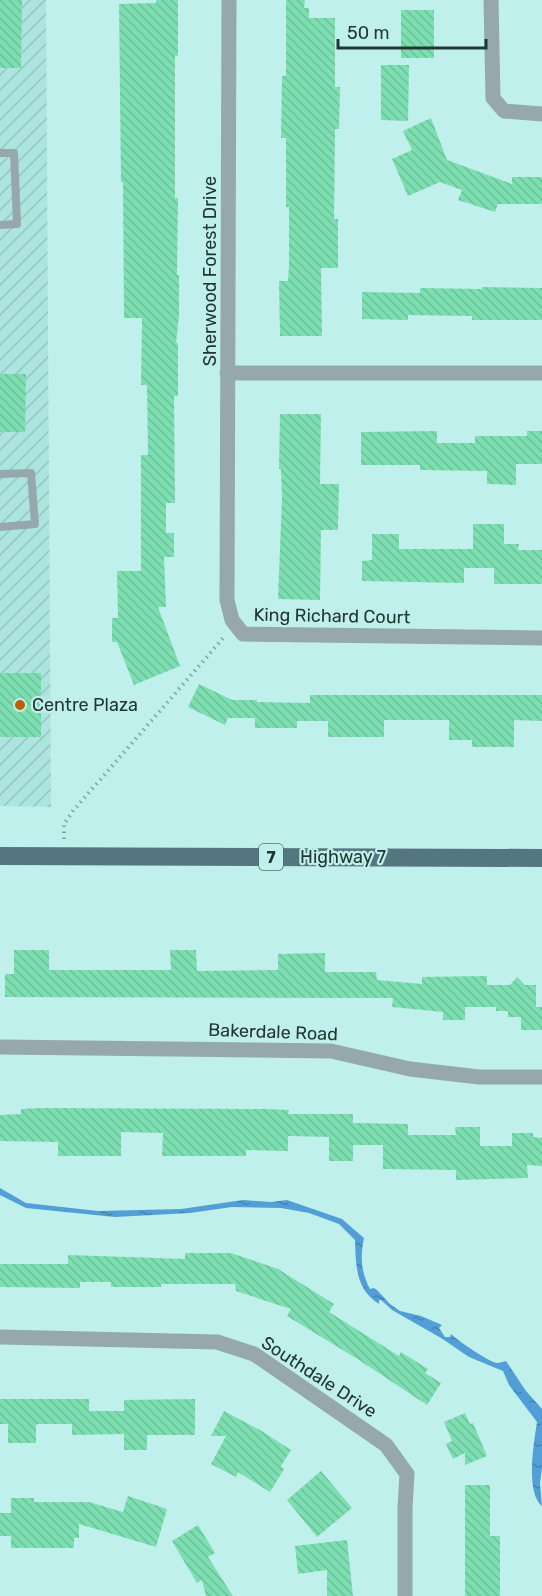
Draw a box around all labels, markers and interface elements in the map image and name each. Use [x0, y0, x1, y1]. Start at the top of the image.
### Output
scale bar [338, 12, 486, 50]
text: 50 m [347, 22, 390, 44]
street label: Sherwood Forest Drive [199, 176, 221, 366]
street label: King Richard Court [253, 604, 411, 628]
place label: Centre Plaza [32, 694, 138, 716]
marker: Centre Plaza [13, 698, 27, 712]
road number: 7 [259, 844, 283, 870]
street label: Highway 7 [300, 846, 386, 868]
street label: Bakerdale Road [208, 1019, 338, 1045]
street label: Southdale Drive [257, 1332, 381, 1422]

